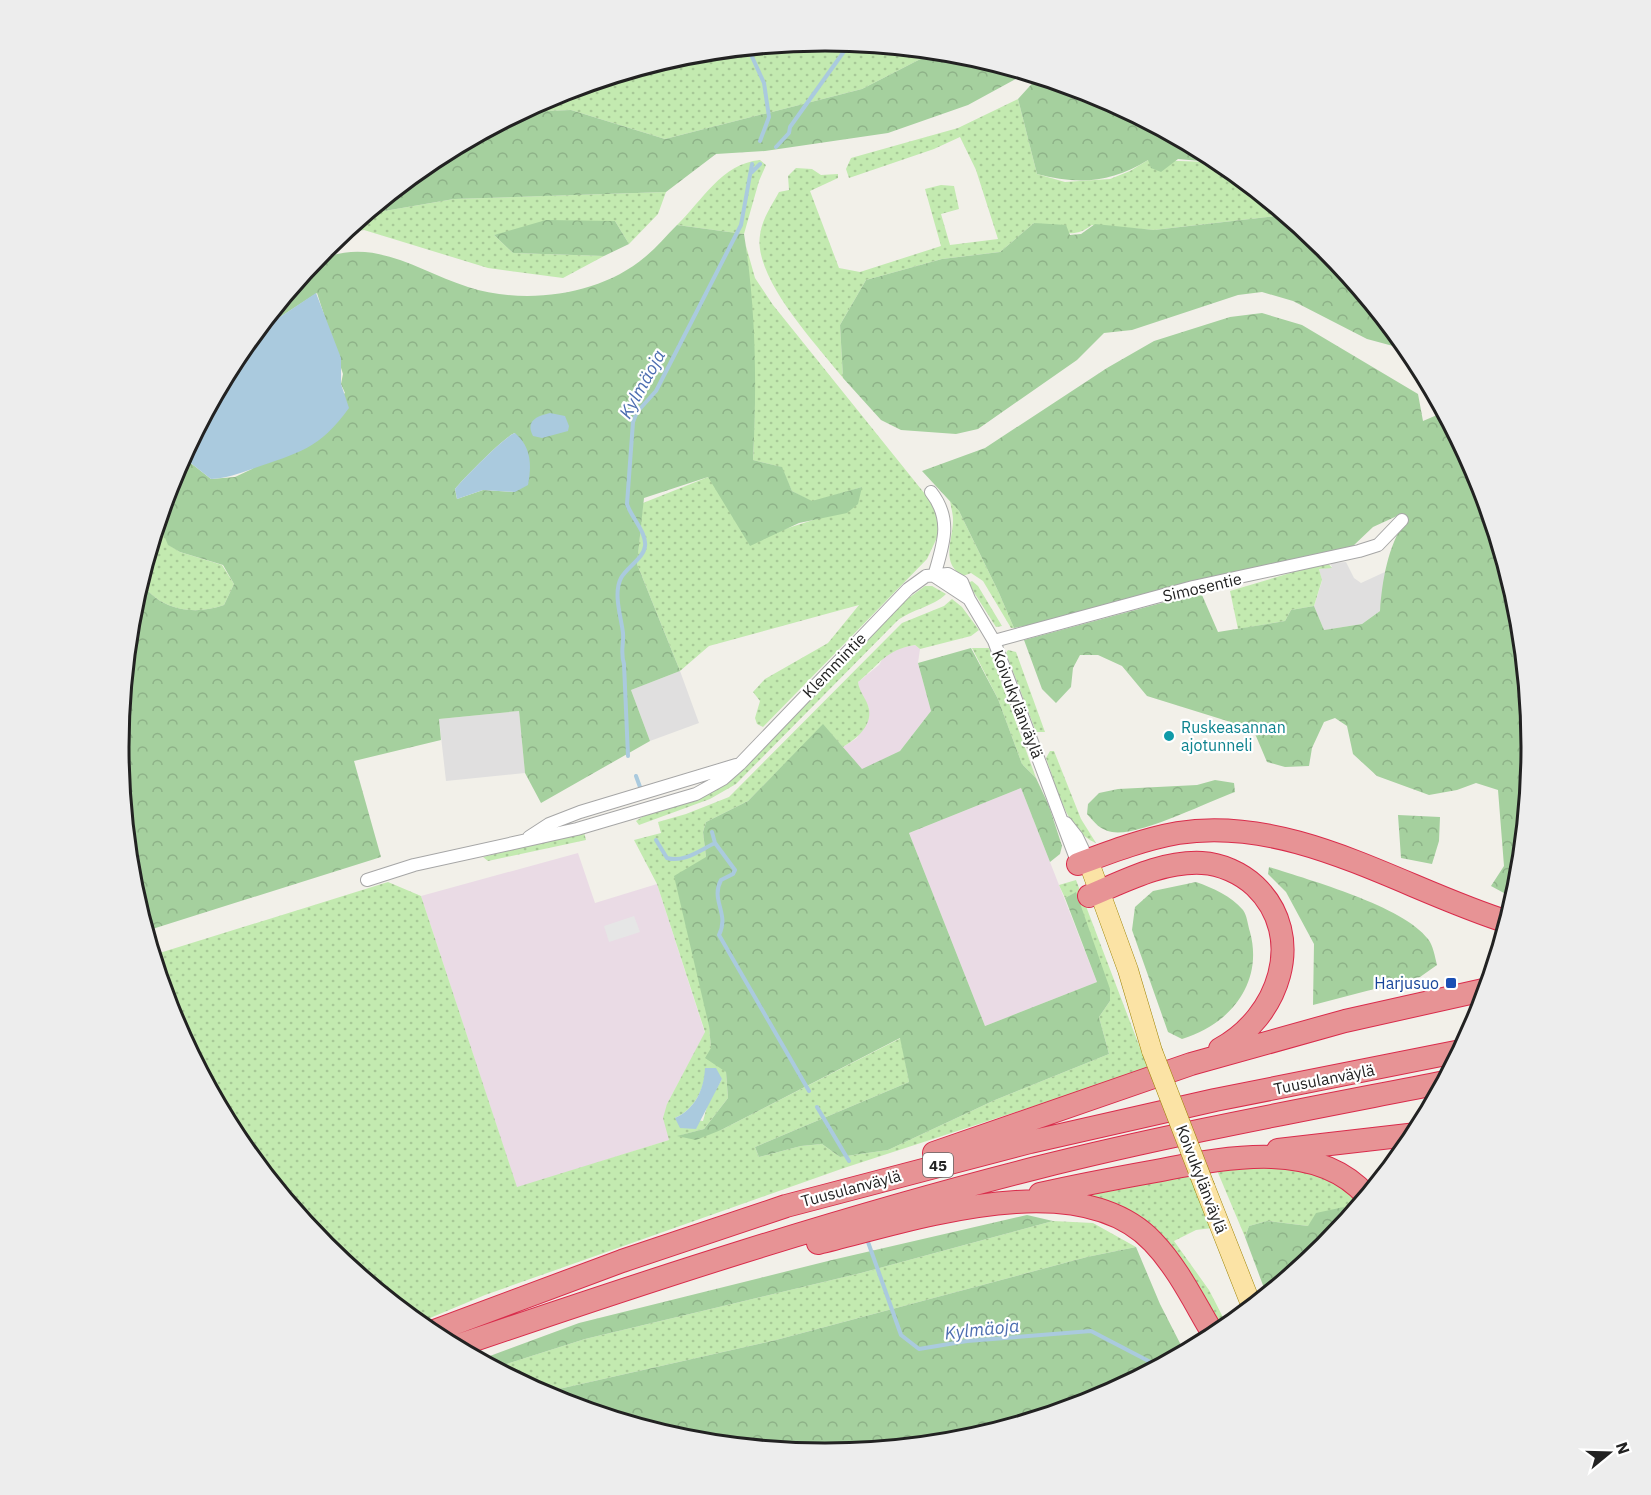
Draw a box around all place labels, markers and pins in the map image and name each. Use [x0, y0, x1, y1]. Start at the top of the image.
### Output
place label: Ruskeasannan ajotunneli [1181, 717, 1286, 755]
marker: Ruskeasannan ajotunneli [1162, 729, 1176, 743]
place label: Harjusuo [1374, 973, 1439, 993]
marker: Harjusuo [1444, 976, 1458, 990]

